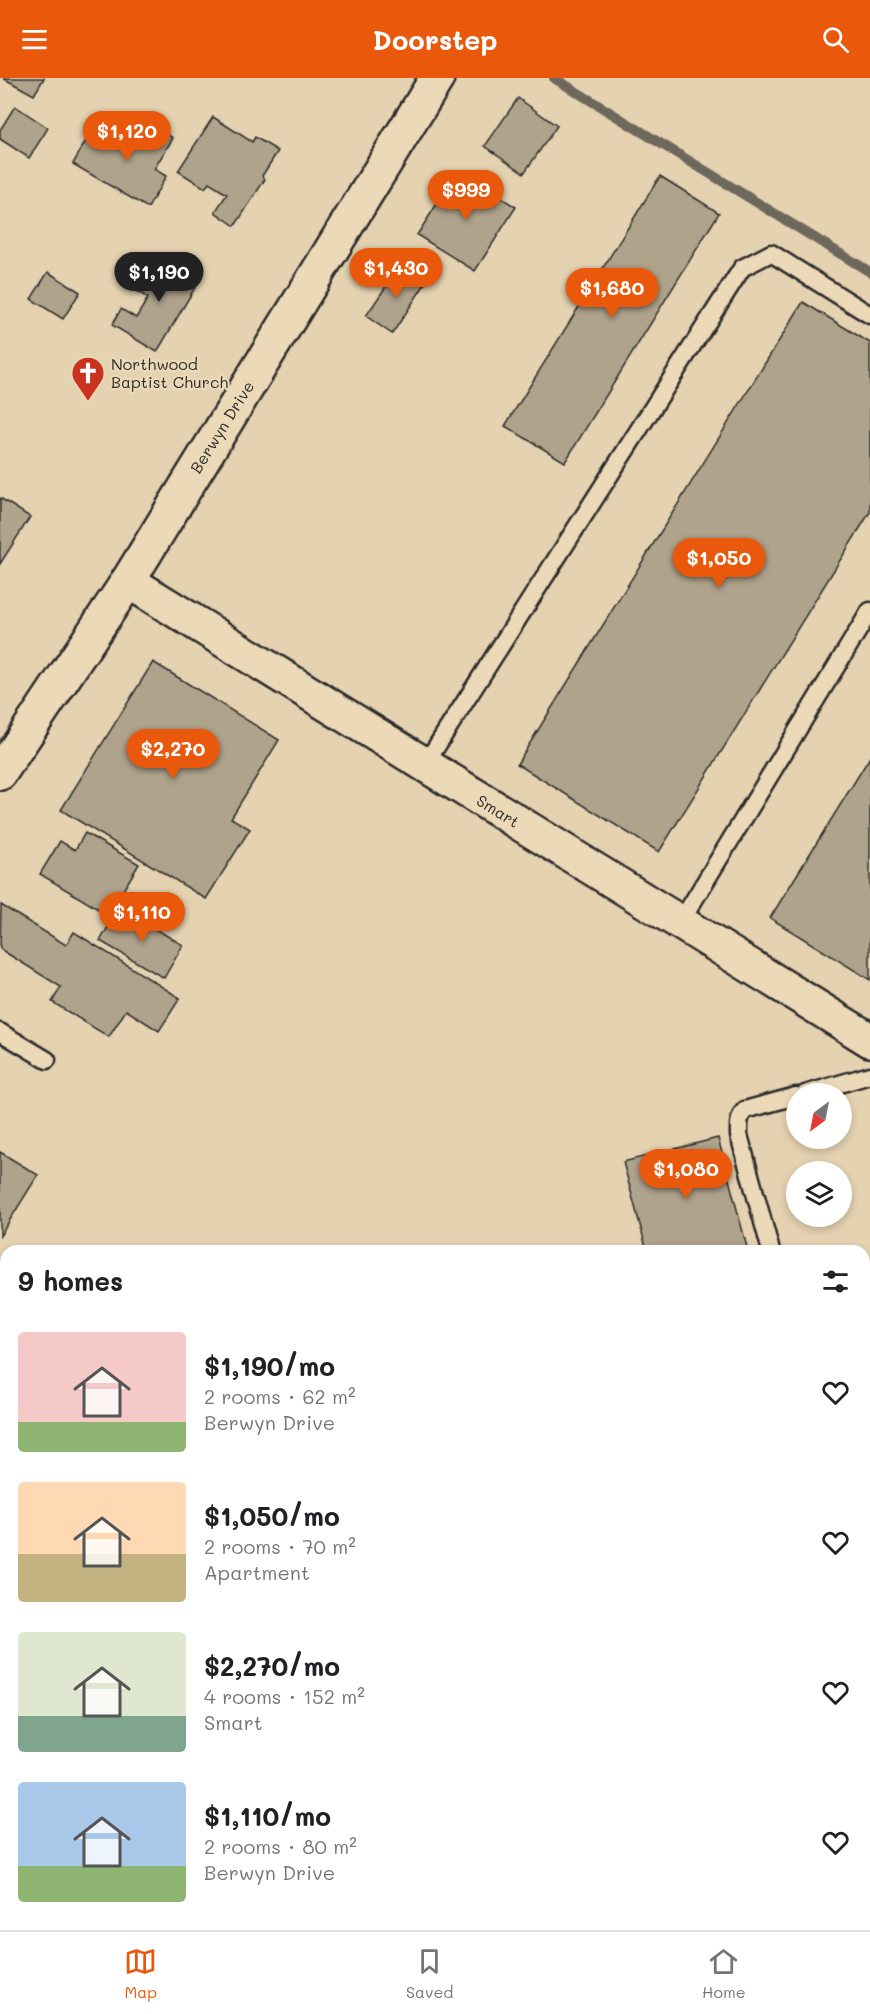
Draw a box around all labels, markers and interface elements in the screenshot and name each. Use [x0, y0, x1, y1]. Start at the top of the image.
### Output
text: Doorstep [373, 22, 497, 57]
icon: menu [18, 23, 51, 56]
icon: search [819, 23, 852, 56]
pin: $1,120 [78, 111, 176, 162]
text: $1,120 [97, 117, 157, 143]
pin: $999 [430, 170, 502, 221]
text: $999 [442, 176, 490, 202]
pin: $1,430 [347, 248, 445, 299]
pin: $1,190 [110, 252, 208, 303]
text: $1,430 [364, 254, 428, 280]
text: $1,190 [128, 258, 190, 284]
pin: $1,680 [563, 268, 661, 319]
text: $1,680 [580, 274, 644, 300]
place label: Northwood Baptist Church [111, 353, 228, 392]
church icon: Northwood Baptist Church [70, 355, 106, 402]
street label: Berwyn Drive [185, 377, 258, 477]
pin: $1,050 [670, 538, 768, 589]
text: $1,050 [687, 544, 751, 570]
pin: $2,270 [124, 729, 222, 780]
text: $2,270 [141, 735, 205, 761]
street label: Smart [473, 789, 524, 832]
pin: $1,110 [93, 892, 191, 943]
text: $1,110 [113, 898, 171, 924]
north arrow [786, 1083, 852, 1149]
map controls [786, 1083, 852, 1227]
pin: $1,080 [637, 1149, 735, 1200]
text: $1,080 [653, 1155, 719, 1181]
button: layers [786, 1161, 852, 1227]
text: 9 homes [18, 1264, 123, 1298]
icon: filters [819, 1265, 852, 1298]
text: $1,190/mo [204, 1349, 335, 1383]
icon: home [66, 1356, 138, 1428]
icon: heart [819, 1376, 852, 1409]
text: 2 rooms · 62 m² [204, 1383, 356, 1409]
text: Berwyn Drive [204, 1409, 335, 1435]
text: $1,050/mo [204, 1499, 340, 1533]
icon: home [66, 1506, 138, 1578]
icon: heart [819, 1526, 852, 1559]
text: 2 rooms · 70 m² [204, 1533, 356, 1559]
text: Apartment [204, 1559, 310, 1585]
text: $2,270/mo [204, 1649, 340, 1683]
icon: home [66, 1656, 138, 1728]
icon: heart [819, 1676, 852, 1709]
text: 4 rooms · 152 m² [204, 1683, 365, 1709]
text: Smart [204, 1709, 263, 1735]
text: $1,110/mo [204, 1799, 331, 1833]
icon: home [66, 1806, 138, 1878]
icon: heart [819, 1826, 852, 1859]
text: 2 rooms · 80 m² [204, 1833, 357, 1859]
text: Berwyn Drive [204, 1859, 335, 1885]
tab: Map [124, 1945, 157, 2002]
tab: Saved [406, 1945, 453, 2002]
tab: Home [702, 1945, 746, 2002]

